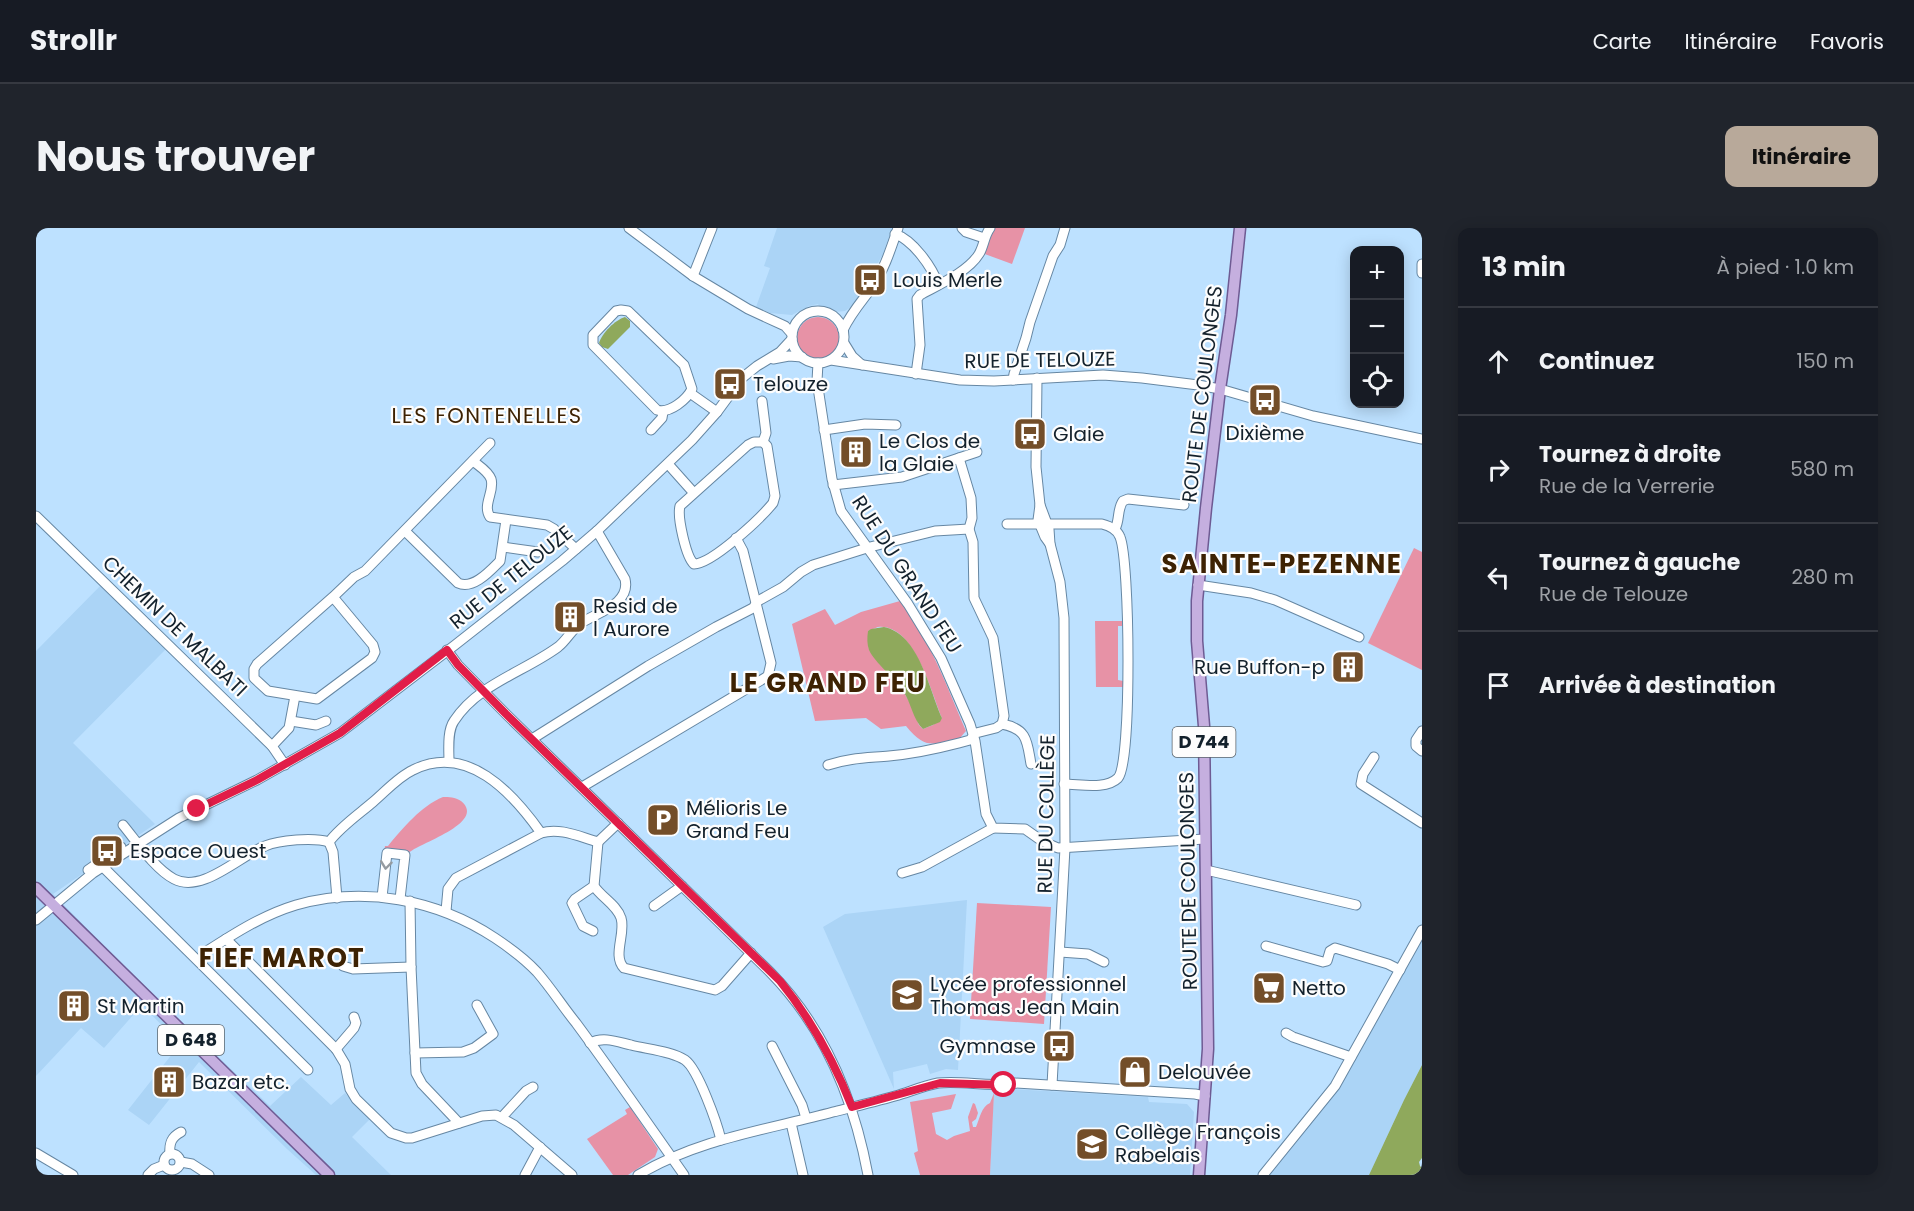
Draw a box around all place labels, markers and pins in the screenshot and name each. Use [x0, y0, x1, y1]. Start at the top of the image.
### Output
bus stop icon: Louis Merle [852, 262, 888, 298]
place label: Louis Merle [893, 266, 1002, 294]
bus stop icon: Telouze [712, 366, 748, 402]
place label: Telouze [753, 370, 828, 398]
bus stop icon: Dixième [1247, 382, 1283, 418]
bus stop icon: Glaie [1012, 416, 1048, 452]
place label: Dixième [1226, 419, 1304, 447]
place label: Glaie [1053, 420, 1104, 448]
place label: Le Clos de la Glaie [879, 427, 980, 478]
building icon: Le Clos de la Glaie [838, 434, 874, 470]
place label: Resid de l Aurore [593, 592, 678, 643]
building icon: Resid de l Aurore [552, 599, 588, 635]
building icon: Rue Buffon-p [1330, 649, 1366, 685]
place label: Rue Buffon-p [1194, 653, 1325, 681]
place label: Mélioris Le Grand Feu [686, 794, 789, 845]
parking icon: Mélioris Le Grand Feu [645, 802, 681, 838]
bus stop icon: Espace Ouest [89, 833, 125, 869]
place label: Espace Ouest [130, 837, 266, 865]
place label: Lycée professionnel Thomas Jean Main [930, 970, 1126, 1021]
supermarket icon: Netto [1251, 970, 1287, 1006]
place label: Netto [1292, 974, 1346, 1002]
school or university icon: Lycée professionnel Thomas Jean Main [889, 977, 925, 1013]
building icon: St Martin [56, 988, 92, 1024]
place label: St Martin [97, 992, 185, 1020]
bus stop icon: Gymnase [1041, 1028, 1077, 1064]
place label: Gymnase [939, 1032, 1036, 1060]
shop icon: Delouvée [1117, 1054, 1153, 1090]
place label: Delouvée [1158, 1058, 1251, 1086]
building icon: Bazar etc. [151, 1064, 187, 1100]
place label: Bazar etc. [192, 1068, 289, 1096]
place label: Collège François Rabelais [1115, 1118, 1281, 1169]
school or university icon: Collège François Rabelais [1074, 1126, 1110, 1162]

